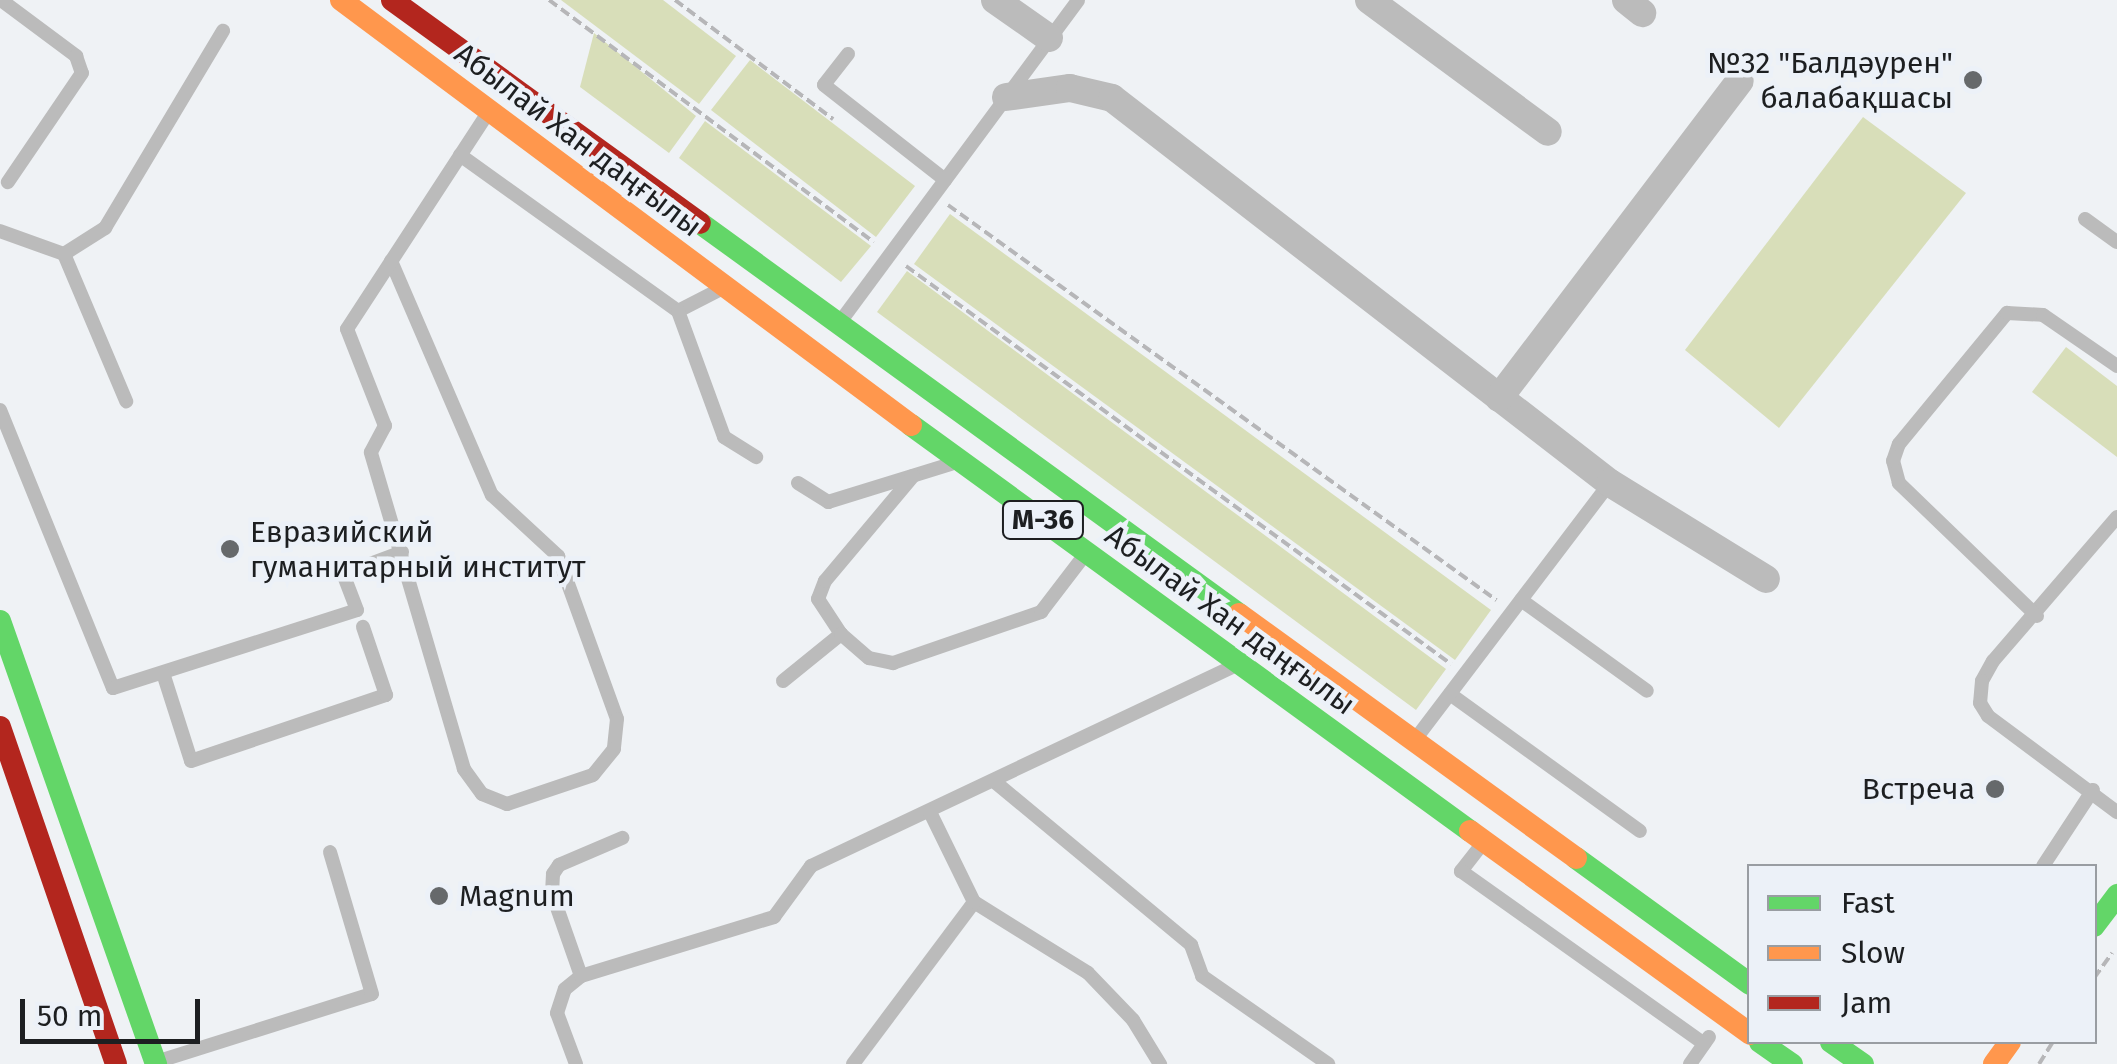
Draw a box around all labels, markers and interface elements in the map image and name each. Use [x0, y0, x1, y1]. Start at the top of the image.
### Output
street label: Абылай Хан даңғылы [448, 35, 708, 245]
place label: №32 "Балдәурен" балабақшасы [1707, 45, 1953, 116]
marker: №32 "Балдәурен" балабақшасы [1962, 69, 1984, 91]
road number: M-36 [1000, 497, 1086, 543]
place label: Евразийский гуманитарный институт [250, 514, 585, 584]
street label: Абылай Хан даңғылы [1098, 517, 1362, 723]
marker: Евразийский гуманитарный институт [219, 538, 241, 560]
place label: Встреча [1862, 771, 1975, 807]
marker: Встреча [1984, 778, 2006, 800]
legend [1747, 864, 2097, 1044]
place label: Magnum [459, 878, 575, 914]
marker: Magnum [428, 885, 450, 907]
text: Fast [1841, 885, 1895, 921]
text: Slow [1841, 935, 1905, 971]
scale bar [25, 979, 205, 1041]
text: Jam [1841, 985, 1892, 1021]
text: 50 m [37, 998, 102, 1034]

